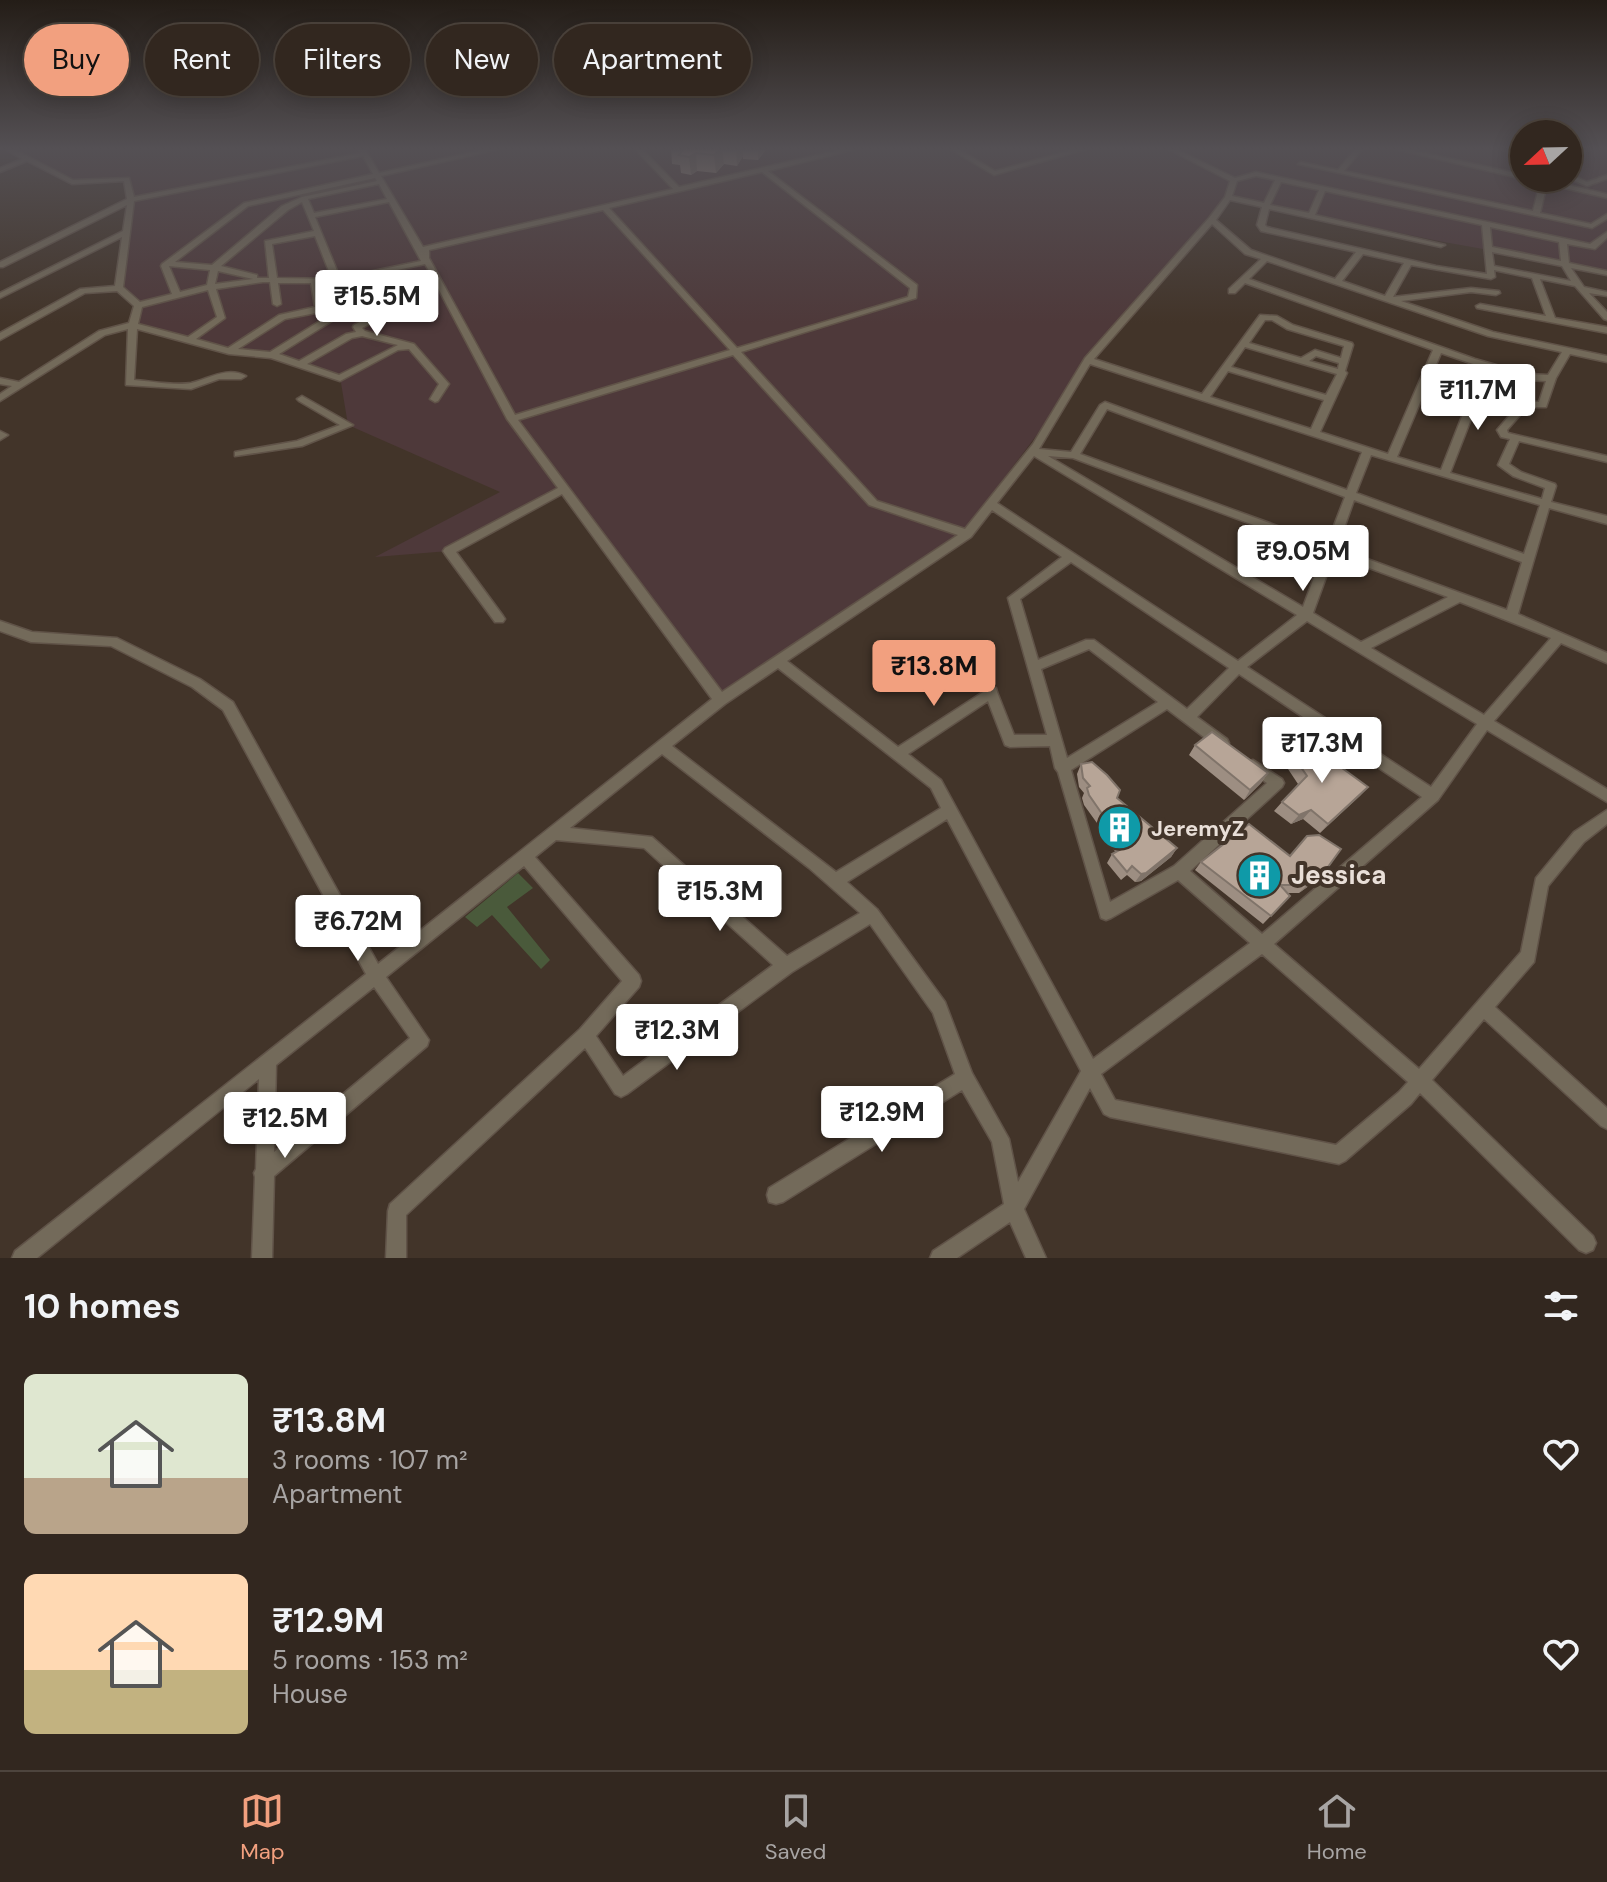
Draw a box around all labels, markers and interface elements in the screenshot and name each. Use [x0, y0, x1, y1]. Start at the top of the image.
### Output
chip: Buy [24, 24, 129, 96]
chip: Rent [145, 24, 259, 96]
chip: Filters [275, 24, 410, 96]
chip: New [426, 24, 538, 96]
chip: Apartment [554, 24, 751, 96]
north arrow [1510, 120, 1582, 192]
map controls [1510, 120, 1582, 192]
pin: ₹15.5M [312, 270, 442, 338]
text: ₹15.5M [333, 279, 421, 313]
pin: ₹11.7M [1413, 364, 1543, 432]
text: ₹11.7M [1439, 373, 1517, 407]
pin: ₹9.05M [1238, 525, 1368, 593]
text: ₹9.05M [1256, 534, 1350, 568]
pin: ₹13.8M [869, 640, 999, 708]
text: ₹13.8M [890, 649, 978, 683]
pin: ₹17.3M [1257, 717, 1387, 785]
text: ₹17.3M [1280, 726, 1364, 760]
building icon: JeremyZ [1096, 804, 1144, 852]
place label: JeremyZ [1151, 814, 1245, 843]
building icon: Jessica [1236, 851, 1284, 899]
place label: Jessica [1291, 858, 1387, 892]
pin: ₹15.3M [655, 865, 785, 933]
text: ₹15.3M [677, 874, 763, 908]
pin: ₹6.72M [293, 895, 423, 963]
text: ₹6.72M [313, 904, 403, 938]
pin: ₹12.3M [612, 1004, 742, 1072]
text: ₹12.3M [634, 1013, 720, 1047]
pin: ₹12.9M [817, 1086, 947, 1154]
pin: ₹12.5M [220, 1092, 350, 1160]
text: ₹12.9M [839, 1095, 925, 1129]
text: ₹12.5M [242, 1101, 328, 1135]
text: 10 homes [24, 1284, 181, 1329]
icon: filters [1539, 1284, 1583, 1328]
text: ₹13.8M [272, 1398, 386, 1443]
icon: home [88, 1406, 184, 1502]
icon: heart [1539, 1432, 1583, 1476]
text: 3 rooms · 107 m² [272, 1443, 468, 1477]
text: Apartment [272, 1477, 403, 1511]
text: ₹12.9M [272, 1598, 384, 1643]
icon: home [88, 1606, 184, 1702]
icon: heart [1539, 1632, 1583, 1676]
text: 5 rooms · 153 m² [272, 1643, 468, 1677]
text: House [272, 1677, 348, 1711]
tab: Map [240, 1789, 284, 1866]
tab: Saved [765, 1789, 826, 1866]
tab: Home [1307, 1789, 1367, 1866]

